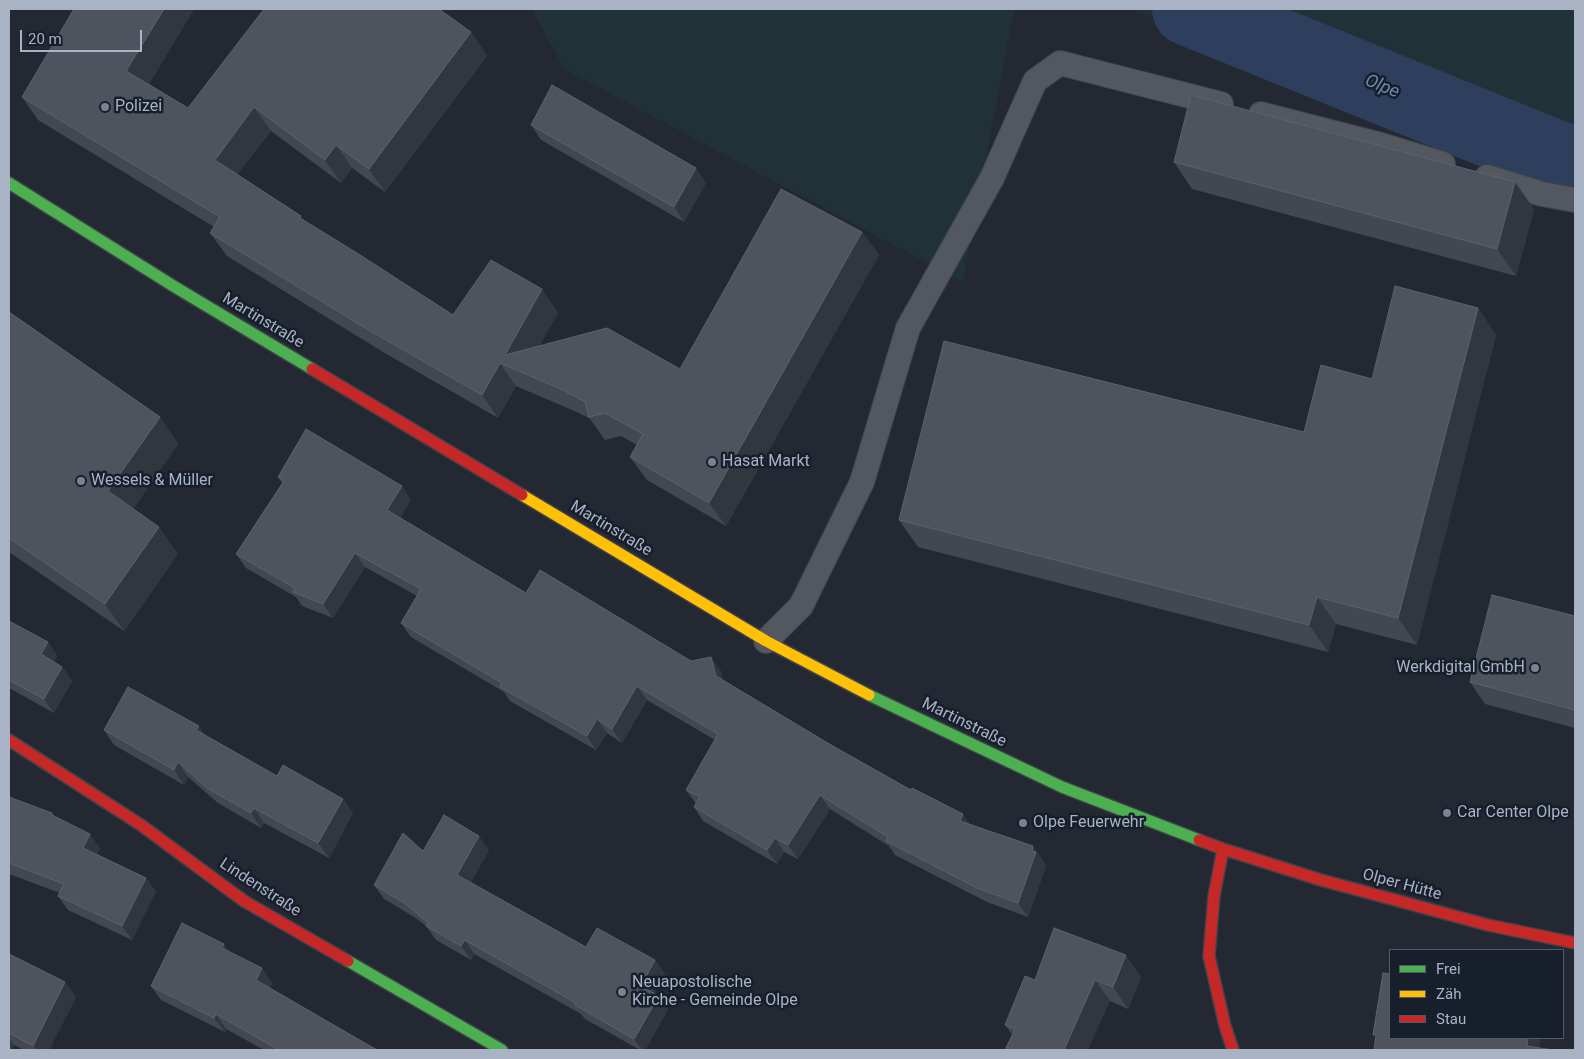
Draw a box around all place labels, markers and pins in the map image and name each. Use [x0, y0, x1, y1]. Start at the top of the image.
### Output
place label: Polizei [115, 97, 162, 117]
marker: Polizei [99, 101, 111, 113]
place label: Hasat Markt [722, 452, 810, 472]
marker: Hasat Markt [706, 456, 718, 468]
place label: Wessels & Müller [91, 471, 213, 491]
marker: Wessels & Müller [75, 475, 87, 487]
place label: Werkdigital GmbH [1396, 658, 1525, 678]
marker: Werkdigital GmbH [1529, 662, 1541, 674]
place label: Car Center Olpe [1457, 803, 1569, 823]
marker: Car Center Olpe [1441, 807, 1453, 819]
place label: Olpe Feuerwehr [1033, 813, 1144, 833]
marker: Olpe Feuerwehr [1017, 817, 1029, 829]
place label: Neuapostolische Kirche - Gemeinde Olpe [632, 973, 798, 1011]
marker: Neuapostolische Kirche - Gemeinde Olpe [616, 986, 628, 998]

